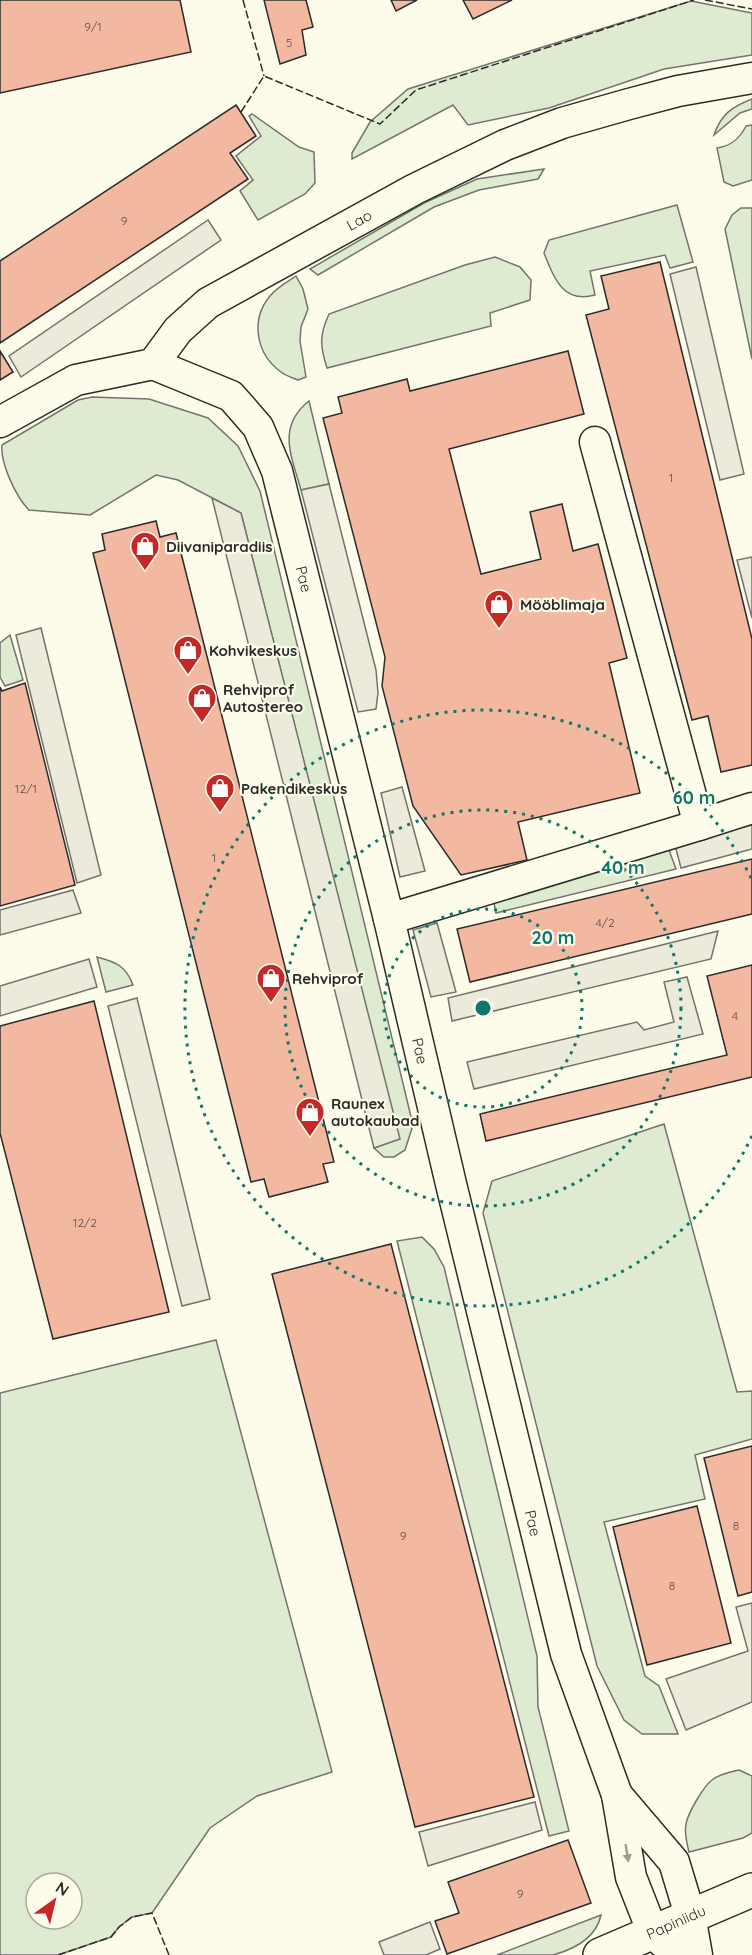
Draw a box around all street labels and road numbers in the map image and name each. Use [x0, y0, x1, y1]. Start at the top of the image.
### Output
street label: Lao [343, 205, 375, 235]
street label: Pae [292, 564, 316, 594]
street label: Pae [408, 1036, 432, 1066]
street label: Pae [521, 1508, 545, 1538]
street label: Papiniidu [643, 1900, 709, 1944]

